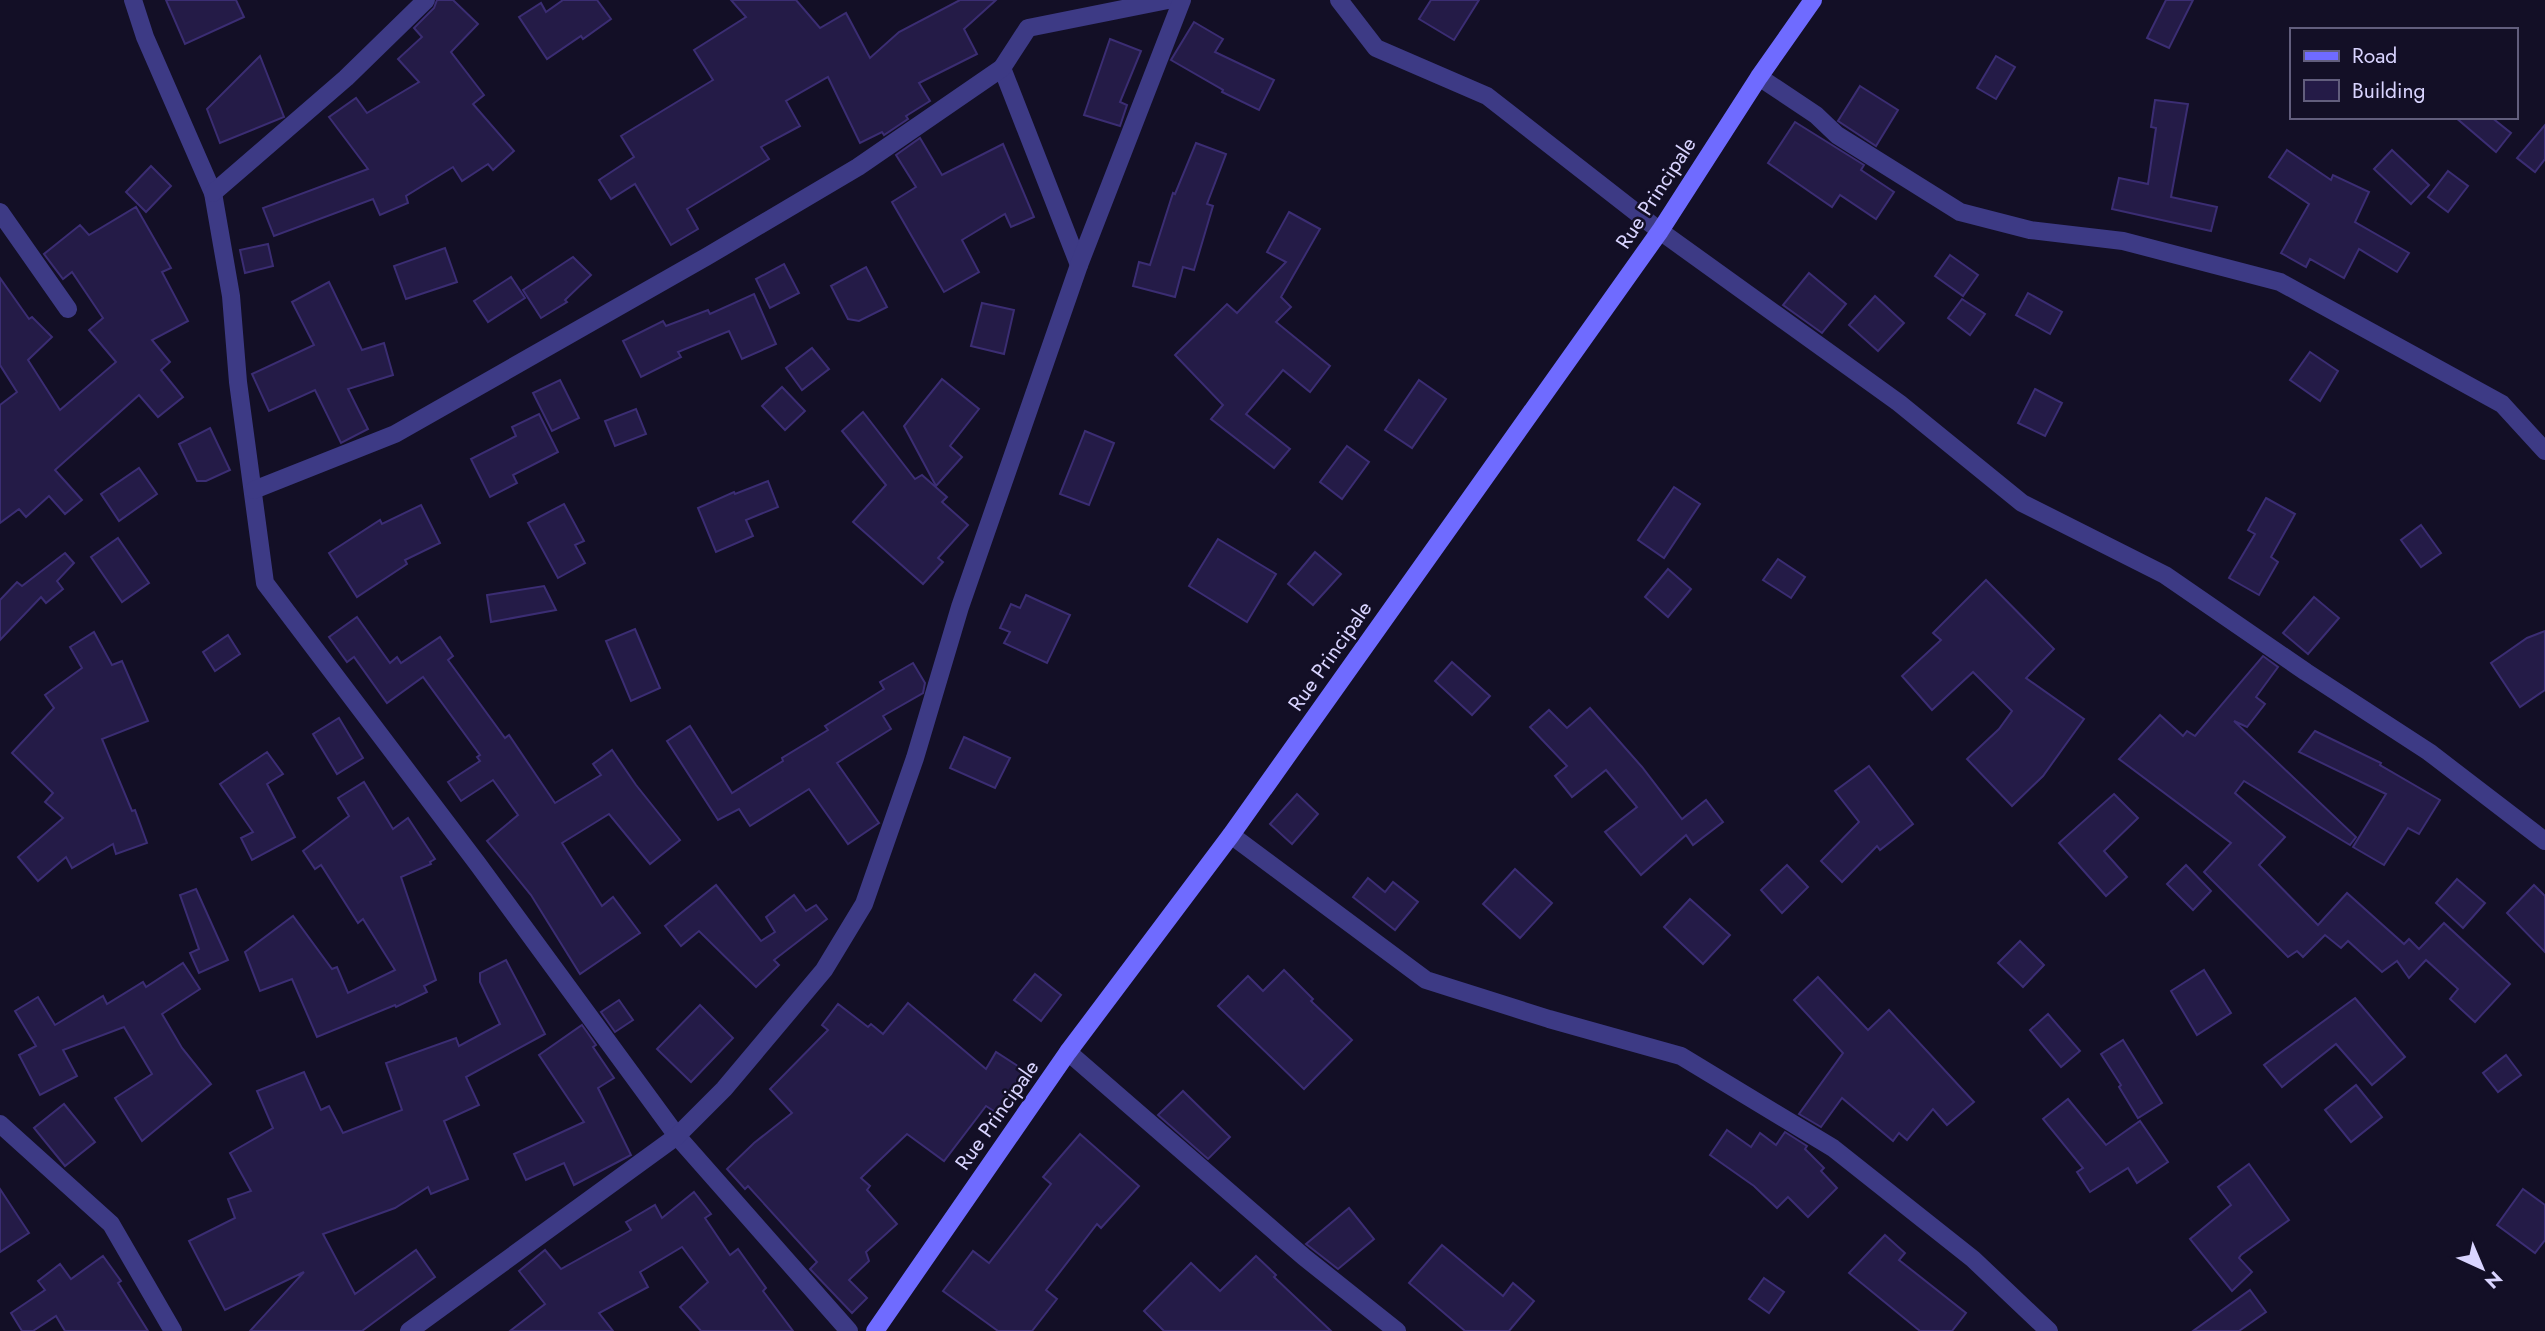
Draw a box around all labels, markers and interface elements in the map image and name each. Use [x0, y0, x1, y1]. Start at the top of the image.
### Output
legend [2290, 28, 2517, 119]
text: Road [2352, 41, 2397, 71]
text: Building [2352, 76, 2425, 106]
street label: Rue Principale [1609, 131, 1704, 255]
street label: Rue Principale [1281, 595, 1379, 717]
street label: Rue Principale [948, 1054, 1046, 1176]
north arrow [2447, 1233, 2517, 1303]
text: N [2479, 1265, 2508, 1295]

